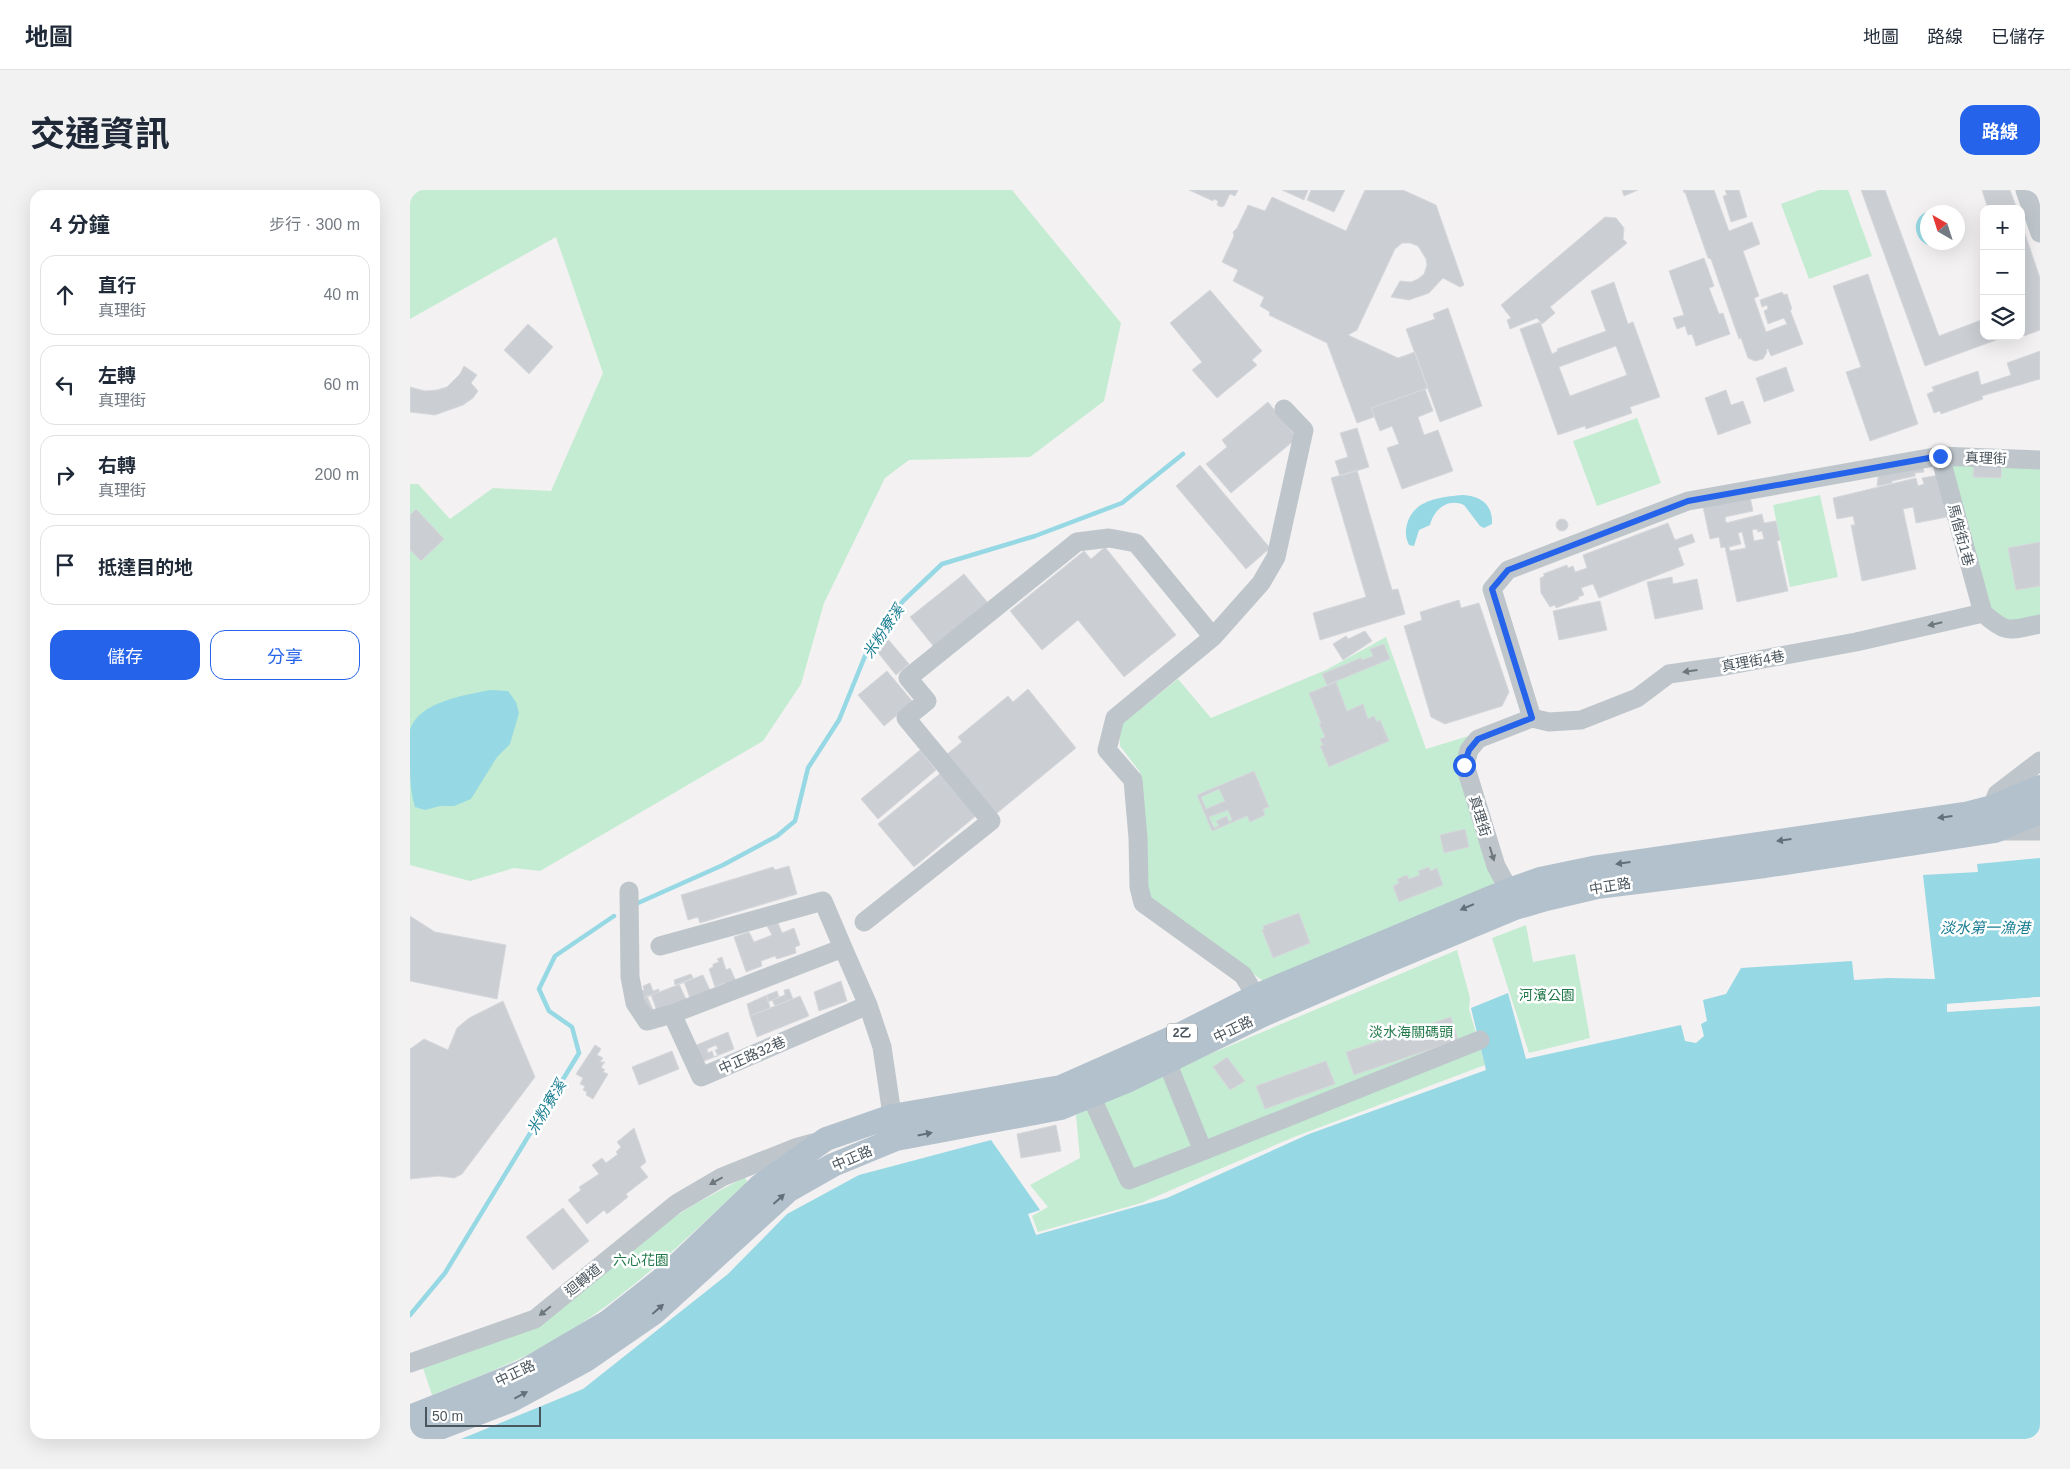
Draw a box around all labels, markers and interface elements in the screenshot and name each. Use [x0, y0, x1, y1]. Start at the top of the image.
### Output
text: 地圖 [25, 23, 73, 50]
text: 地圖 [1863, 27, 1899, 47]
text: 路線 [1927, 27, 1963, 47]
text: 已儲存 [1991, 27, 2045, 47]
button: 路線 [1960, 105, 2040, 155]
text: 交通資訊 [30, 114, 170, 153]
north arrow [1920, 205, 1965, 250]
map controls [1980, 205, 2025, 340]
button: + [1980, 205, 2025, 250]
text: 4 分鐘 [50, 213, 110, 236]
text: 步行 · 300 m [269, 216, 360, 233]
button: − [1980, 250, 2025, 295]
text: 直行 [98, 275, 136, 296]
icon: ahead [51, 281, 79, 309]
text: 40 m [323, 286, 359, 303]
button: layers [1980, 295, 2025, 340]
text: 真理街 [98, 302, 146, 319]
text: 左轉 [98, 365, 136, 386]
icon: left [51, 371, 79, 399]
text: 60 m [323, 376, 359, 393]
text: 真理街 [98, 392, 146, 409]
route end [1929, 445, 1952, 468]
street label: 真理街 [1965, 449, 2007, 467]
text: 右轉 [98, 455, 136, 476]
icon: right [51, 461, 79, 489]
text: 200 m [315, 466, 359, 483]
text: 真理街 [98, 482, 146, 499]
street label: 馬偕街1巷 [1945, 502, 1977, 568]
icon: arrive [51, 551, 79, 579]
text: 抵達目的地 [98, 557, 193, 578]
water label: 米粉寮溪 [859, 600, 908, 661]
one-way arrow [1928, 620, 1943, 628]
button: 儲存 [50, 630, 200, 680]
button: 分享 [210, 630, 360, 680]
street label: 真理街4巷 [1720, 648, 1786, 674]
one-way arrow [1682, 667, 1698, 675]
route start [1453, 754, 1476, 777]
street label: 真理街 [1466, 794, 1494, 838]
one-way arrow [1936, 813, 1952, 821]
one-way arrow [1776, 836, 1792, 844]
one-way arrow [1488, 847, 1496, 862]
one-way arrow [1615, 860, 1631, 868]
street label: 中正路 [1588, 875, 1632, 897]
one-way arrow [1459, 903, 1474, 911]
water label: 淡水第一漁港 [1940, 919, 2032, 936]
park label: 河濱公園 [1519, 987, 1575, 1003]
street label: 中正路 [1211, 1013, 1255, 1045]
road number: 2乙 [1167, 1024, 1197, 1042]
park label: 淡水海關碼頭 [1369, 1024, 1453, 1040]
street label: 中正路32巷 [716, 1033, 788, 1077]
water label: 米粉寮溪 [523, 1075, 570, 1137]
one-way arrow [918, 1129, 934, 1137]
street label: 中正路 [830, 1142, 874, 1174]
one-way arrow [708, 1177, 723, 1185]
one-way arrow [772, 1193, 784, 1205]
park label: 六心花園 [613, 1252, 669, 1268]
street label: 迴轉道 [562, 1261, 604, 1299]
one-way arrow [652, 1303, 665, 1314]
one-way arrow [539, 1305, 552, 1316]
street label: 中正路 [493, 1357, 537, 1389]
one-way arrow [514, 1391, 528, 1399]
scale bar [425, 1404, 541, 1427]
text: 50 m [432, 1408, 463, 1424]

